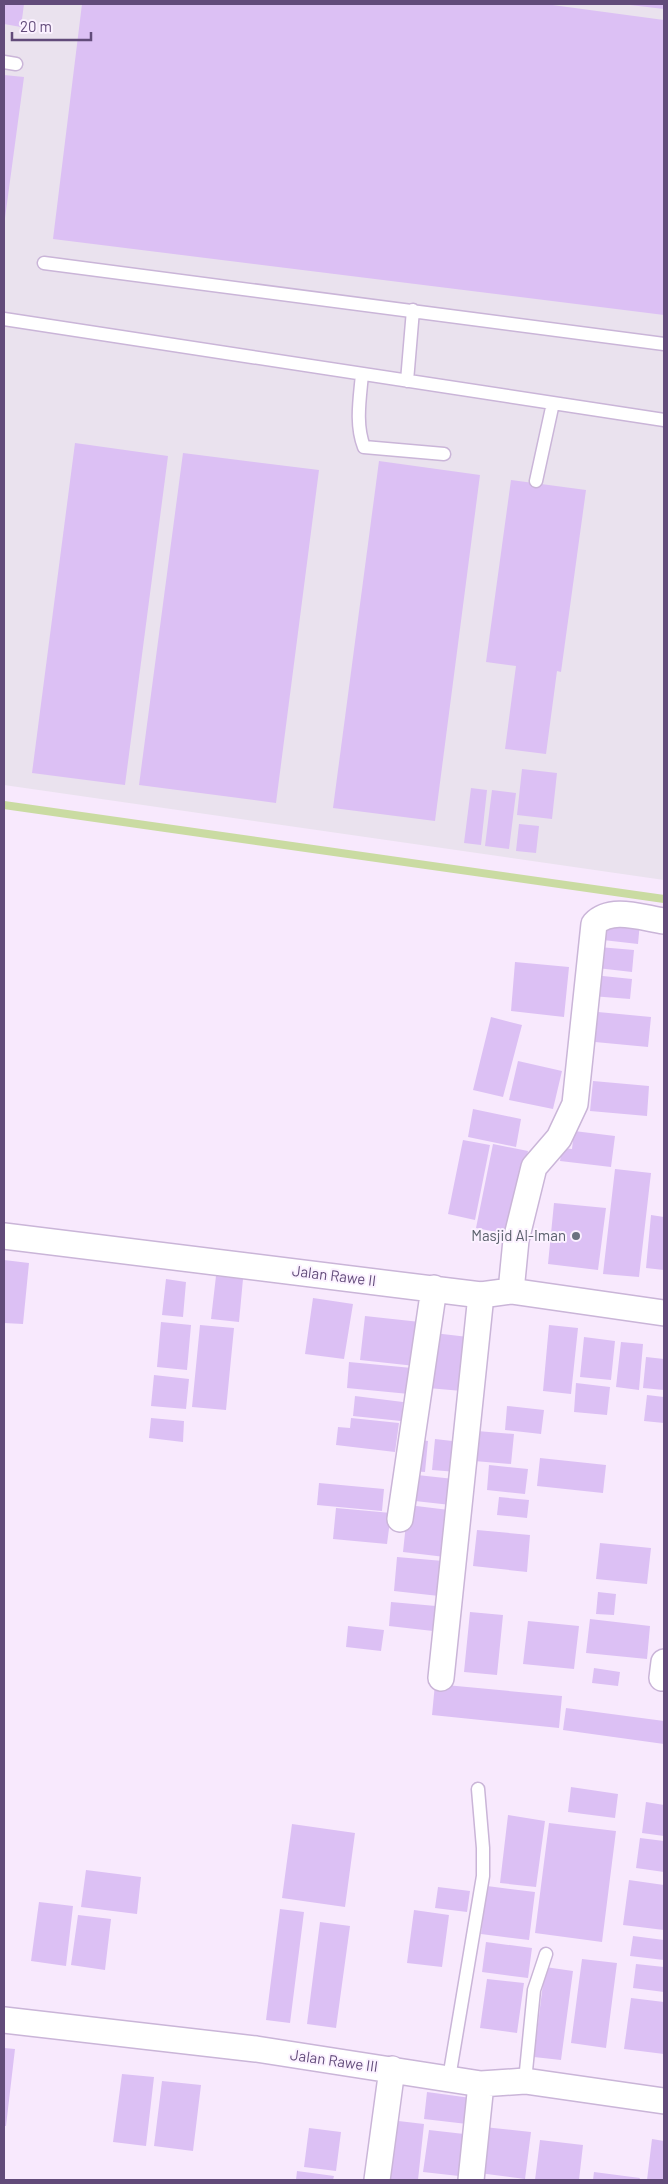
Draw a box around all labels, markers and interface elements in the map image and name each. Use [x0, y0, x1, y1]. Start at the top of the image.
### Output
scale bar [12, 10, 91, 42]
text: 20 m [20, 17, 52, 35]
place label: Masjid Al-Iman [471, 1226, 566, 1244]
marker: Masjid Al-Iman [570, 1230, 582, 1242]
street label: Jalan Rawe II [291, 1261, 377, 1289]
street label: Jalan Rawe III [289, 2045, 379, 2075]

